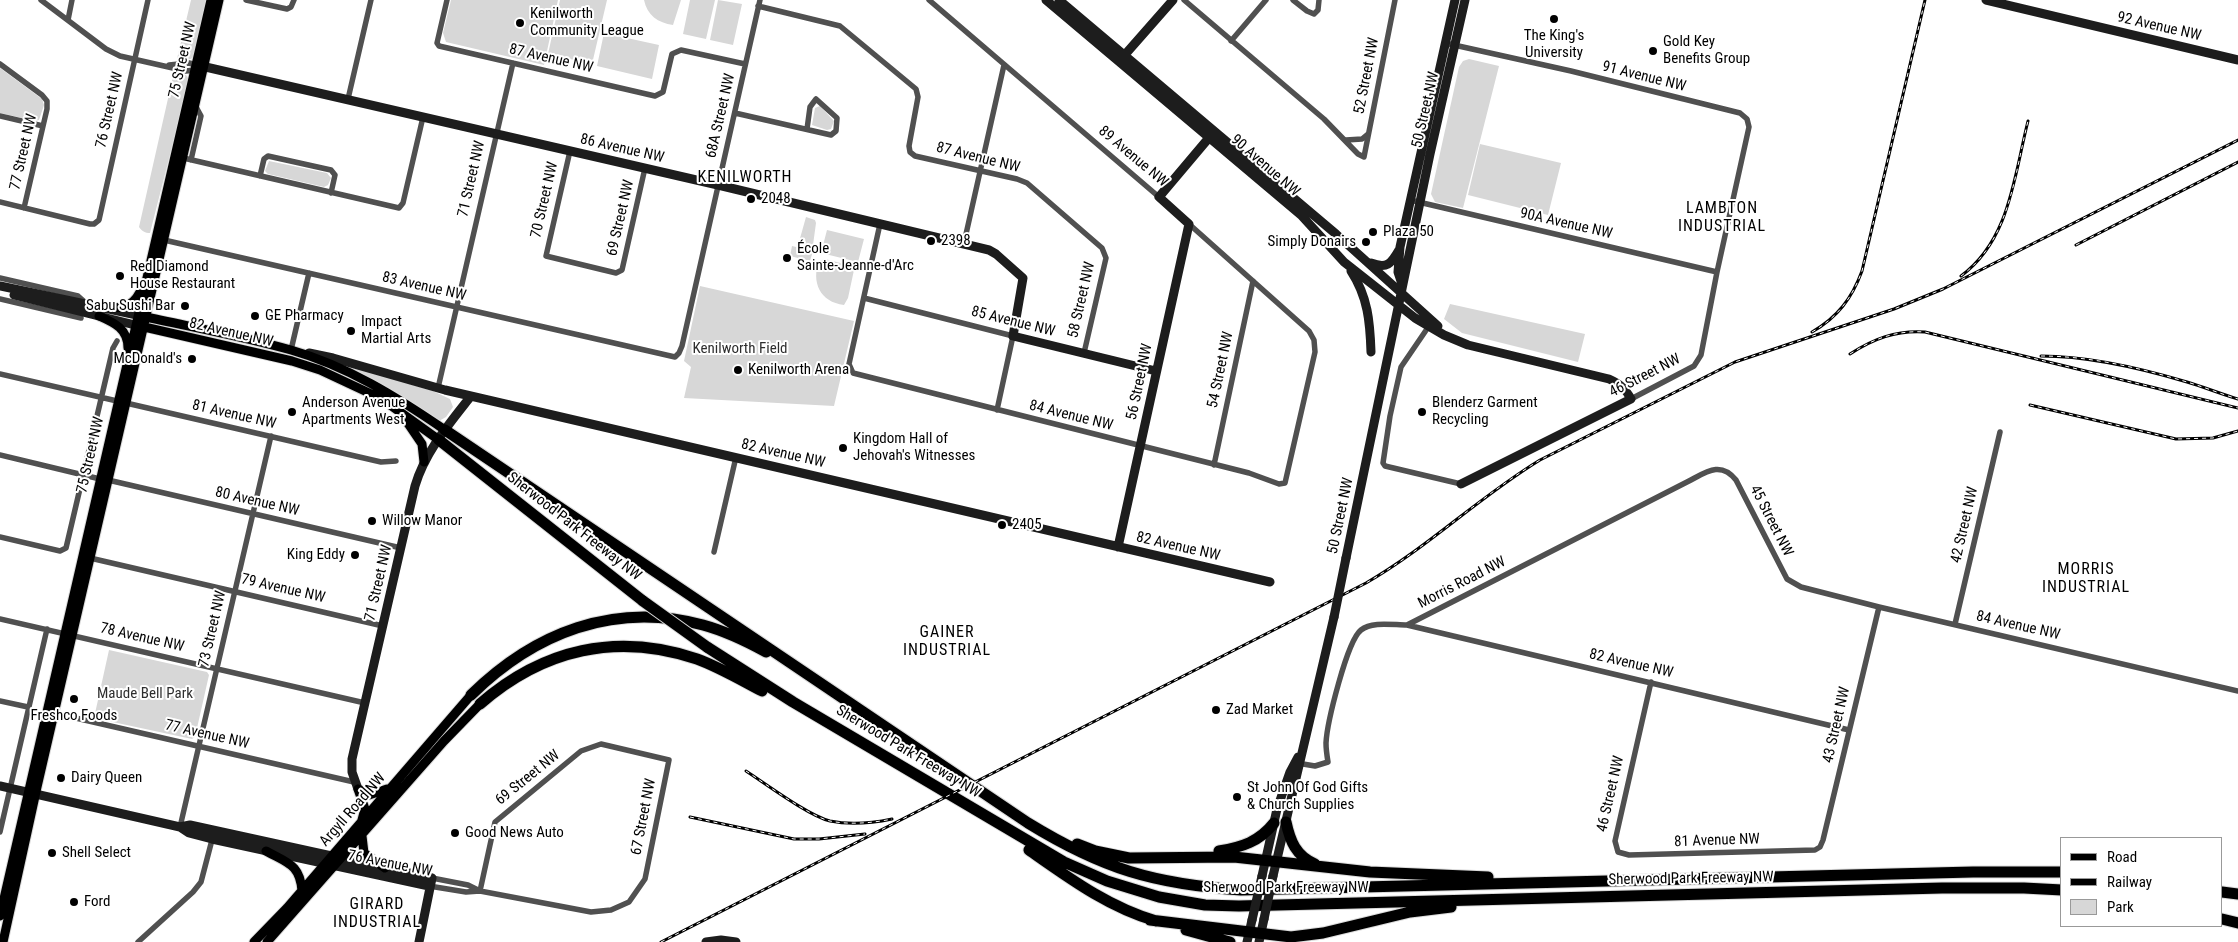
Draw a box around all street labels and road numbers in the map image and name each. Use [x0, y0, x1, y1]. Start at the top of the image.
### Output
street label: 92 Avenue NW [2115, 9, 2203, 45]
street label: 75 Street NW [166, 20, 200, 100]
street label: 52 Street NW [1351, 36, 1383, 116]
street label: 87 Avenue NW [507, 41, 595, 77]
street label: 91 Avenue NW [1600, 58, 1688, 96]
street label: 76 Street NW [93, 70, 127, 150]
street label: 50 Street NW [1409, 70, 1443, 150]
street label: 68A Street NW [703, 72, 739, 160]
street label: 77 Street NW [7, 112, 41, 192]
street label: 89 Avenue NW [1094, 123, 1172, 191]
street label: 86 Avenue NW [578, 131, 666, 167]
street label: 90 Avenue NW [1227, 131, 1303, 201]
street label: 71 Street NW [455, 139, 489, 219]
street label: 87 Avenue NW [934, 139, 1022, 177]
street label: 70 Street NW [528, 160, 562, 240]
street label: 69 Street NW [604, 178, 638, 258]
street label: 90A Avenue NW [1518, 205, 1614, 243]
street label: 58 Street NW [1065, 260, 1099, 340]
street label: 83 Avenue NW [380, 269, 468, 305]
street label: 85 Avenue NW [969, 303, 1057, 341]
street label: 82 Avenue NW [187, 315, 275, 351]
street label: 54 Street NW [1204, 330, 1238, 410]
street label: 56 Street NW [1123, 342, 1157, 422]
street label: 46 Street NW [1606, 350, 1684, 402]
street label: 81 Avenue NW [190, 397, 278, 433]
street label: 84 Avenue NW [1027, 397, 1115, 435]
street label: 75 Street NW [74, 415, 108, 495]
street label: 82 Avenue NW [739, 436, 827, 472]
street label: Sherwood Park Freeway NW [503, 469, 645, 585]
street label: 50 Street NW [1324, 476, 1358, 556]
street label: 45 Street NW [1745, 482, 1797, 560]
street label: 80 Avenue NW [213, 484, 301, 520]
street label: 42 Street NW [1948, 485, 1982, 565]
street label: 82 Avenue NW [1134, 529, 1222, 565]
street label: 71 Street NW [362, 543, 396, 623]
street label: Morris Road NW [1415, 553, 1509, 613]
street label: 79 Avenue NW [239, 571, 327, 607]
street label: 73 Street NW [196, 589, 230, 669]
street label: 84 Avenue NW [1974, 608, 2062, 644]
street label: 78 Avenue NW [98, 620, 186, 656]
street label: 82 Avenue NW [1587, 646, 1675, 682]
street label: 43 Street NW [1820, 685, 1854, 765]
street label: Sherwood Park Freeway NW [832, 702, 984, 802]
street label: 77 Avenue NW [163, 717, 251, 753]
street label: 69 Street NW [492, 747, 564, 809]
street label: 46 Street NW [1594, 754, 1628, 834]
street label: Argyll Road NW [316, 770, 390, 850]
street label: 67 Street NW [628, 777, 660, 857]
street label: 81 Avenue NW [1674, 831, 1760, 851]
street label: 76 Avenue NW [346, 847, 434, 881]
street label: Sherwood Park Freeway NW [1608, 869, 1774, 889]
street label: Sherwood Park Freeway NW [1203, 879, 1369, 897]

